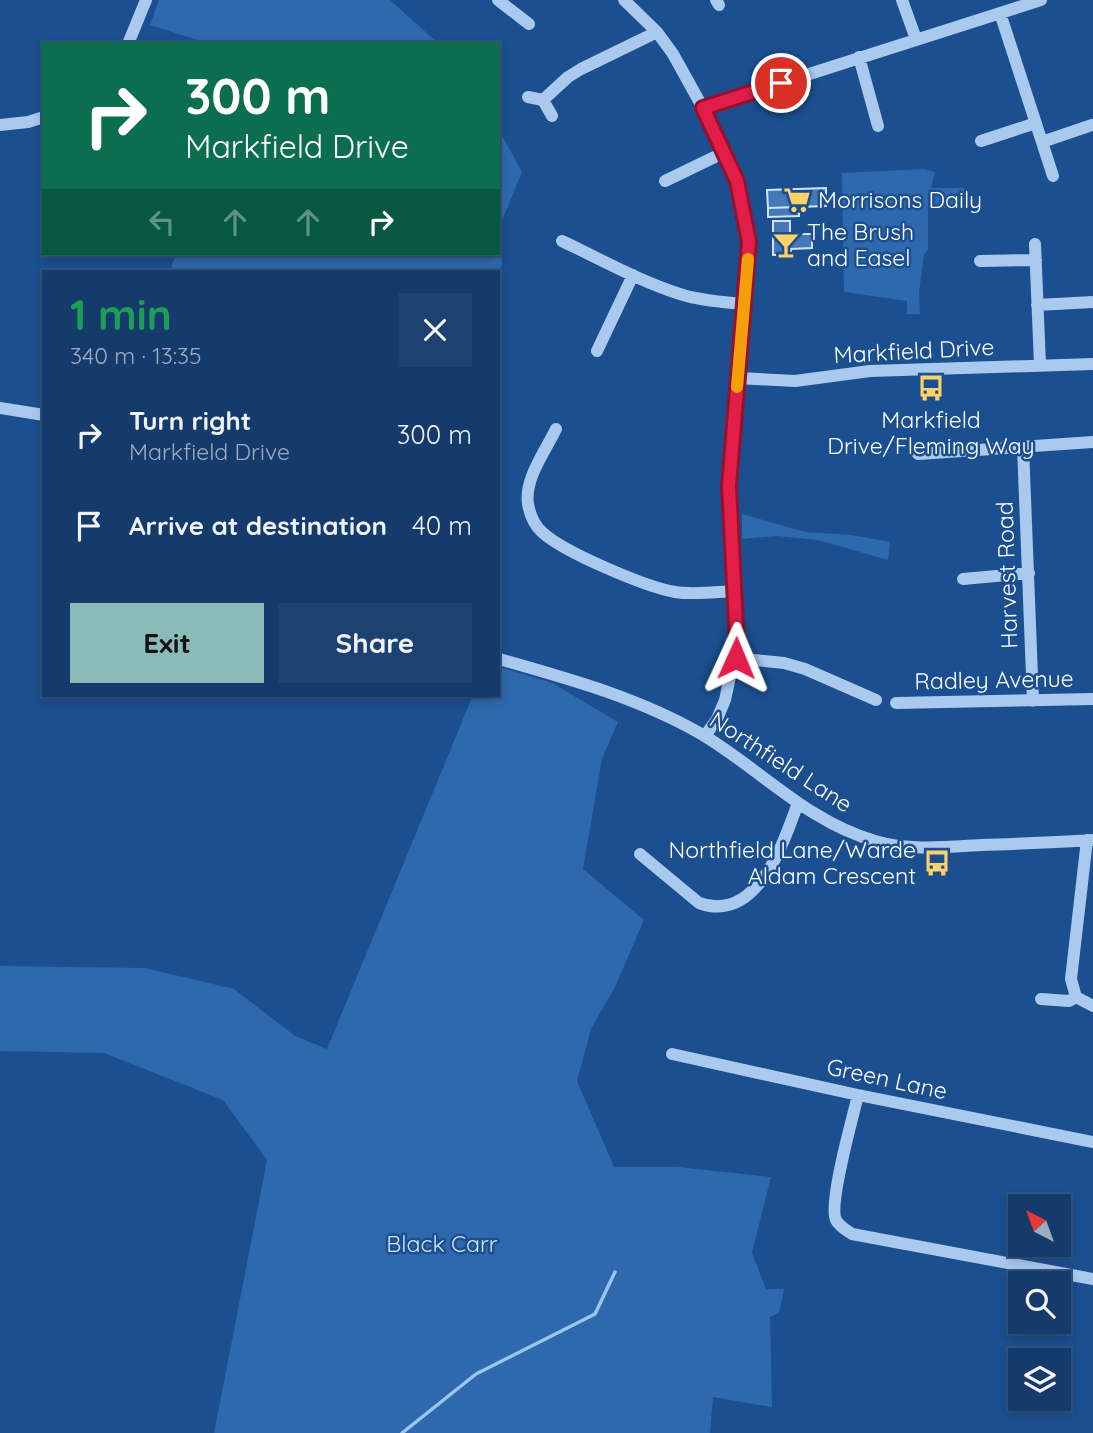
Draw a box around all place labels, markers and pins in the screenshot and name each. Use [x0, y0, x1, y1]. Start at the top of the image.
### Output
pin [751, 53, 811, 113]
supermarket icon: Morrisons Daily [782, 185, 812, 215]
place label: Morrisons Daily [818, 185, 982, 214]
place label: The Brush and Easel [807, 217, 914, 272]
bar icon: The Brush and Easel [771, 230, 801, 260]
bus stop icon: Markfield Drive/Fleming Way [916, 373, 946, 403]
place label: Markfield Drive/Fleming Way [827, 405, 1035, 460]
place label: Northfield Lane/Warde Aldam Crescent [668, 835, 916, 890]
bus stop icon: Northfield Lane/Warde Aldam Crescent [922, 848, 952, 878]

